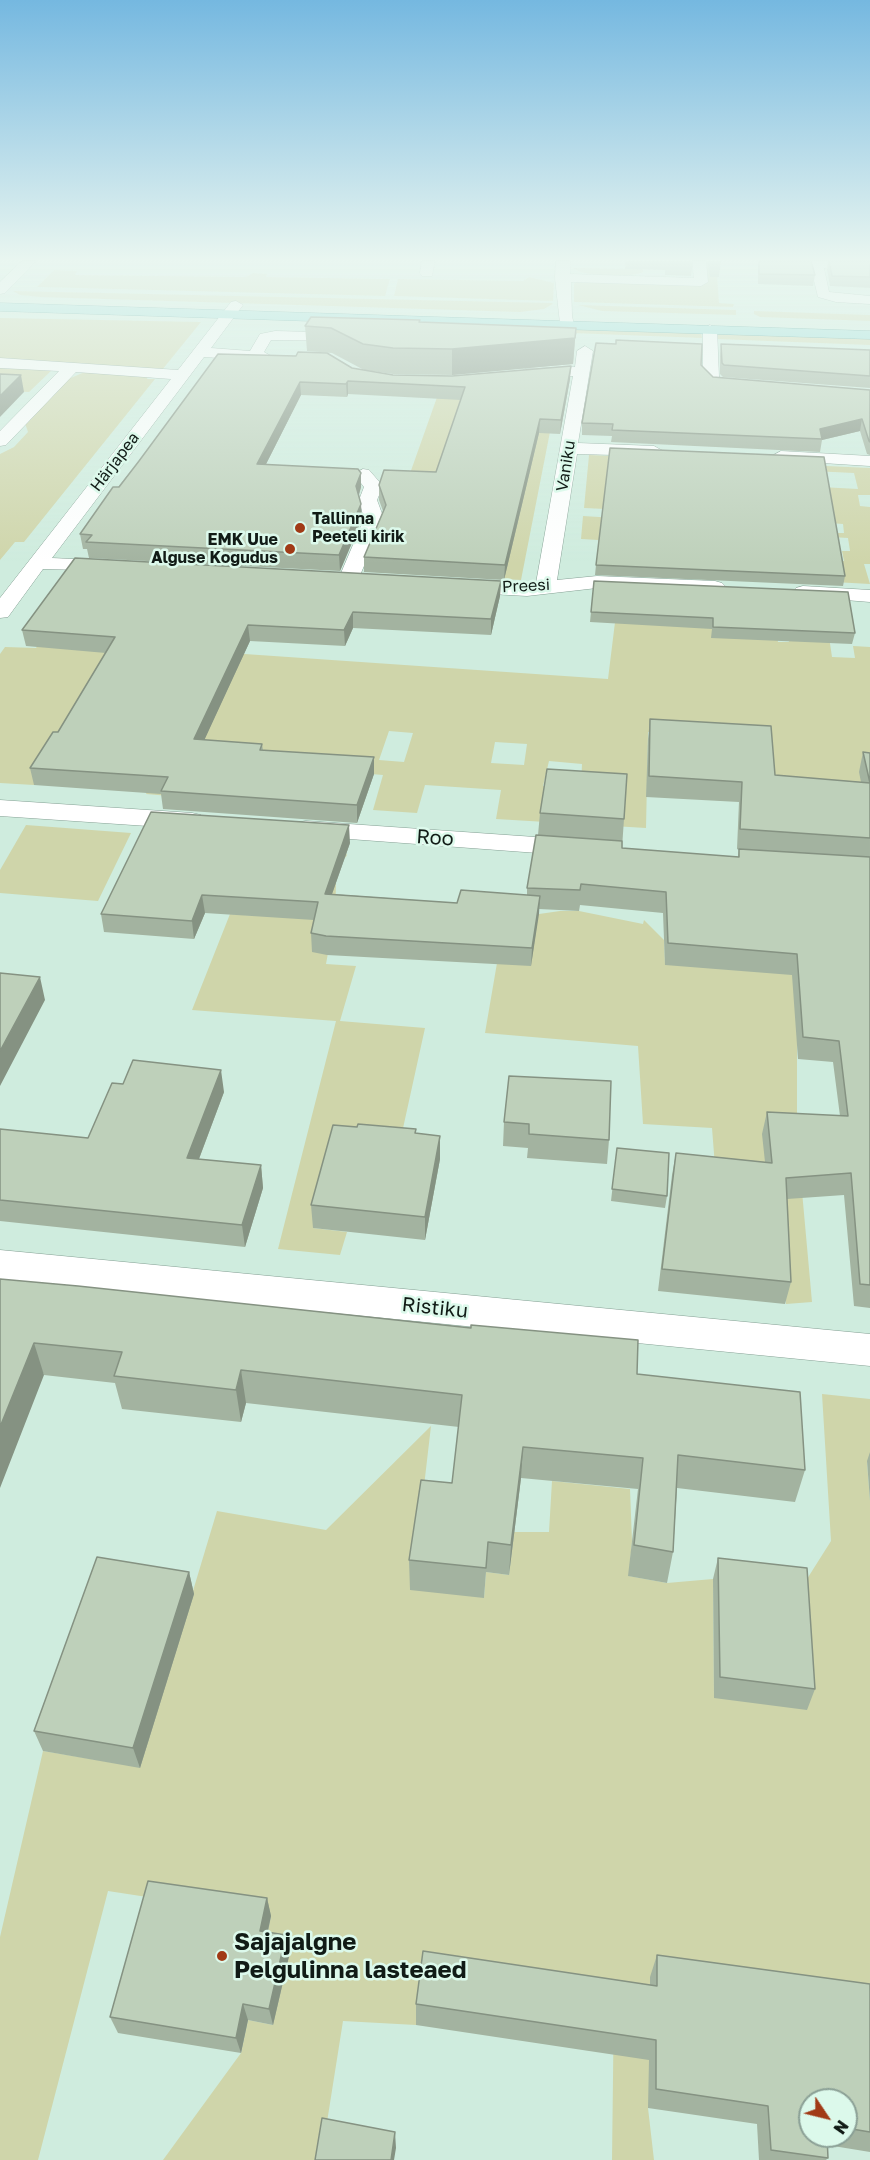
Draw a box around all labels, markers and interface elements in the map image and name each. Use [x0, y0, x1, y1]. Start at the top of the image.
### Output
street label: Härjapea [87, 429, 143, 495]
street label: Vaniku [552, 439, 580, 493]
place label: Tallinna Peeteli kirik [312, 509, 405, 547]
marker: Tallinna Peeteli kirik [293, 521, 307, 535]
place label: EMK Uue Alguse Kogudus [151, 530, 278, 568]
marker: EMK Uue Alguse Kogudus [283, 542, 297, 556]
street label: Preesi [502, 575, 550, 597]
street label: Roo [416, 825, 454, 851]
street label: Ristiku [401, 1293, 469, 1323]
place label: Sajajalgne Pelgulinna lasteaed [234, 1928, 466, 1984]
marker: Sajajalgne Pelgulinna lasteaed [215, 1949, 229, 1963]
north arrow [798, 2088, 858, 2148]
text: N [829, 2116, 853, 2138]

